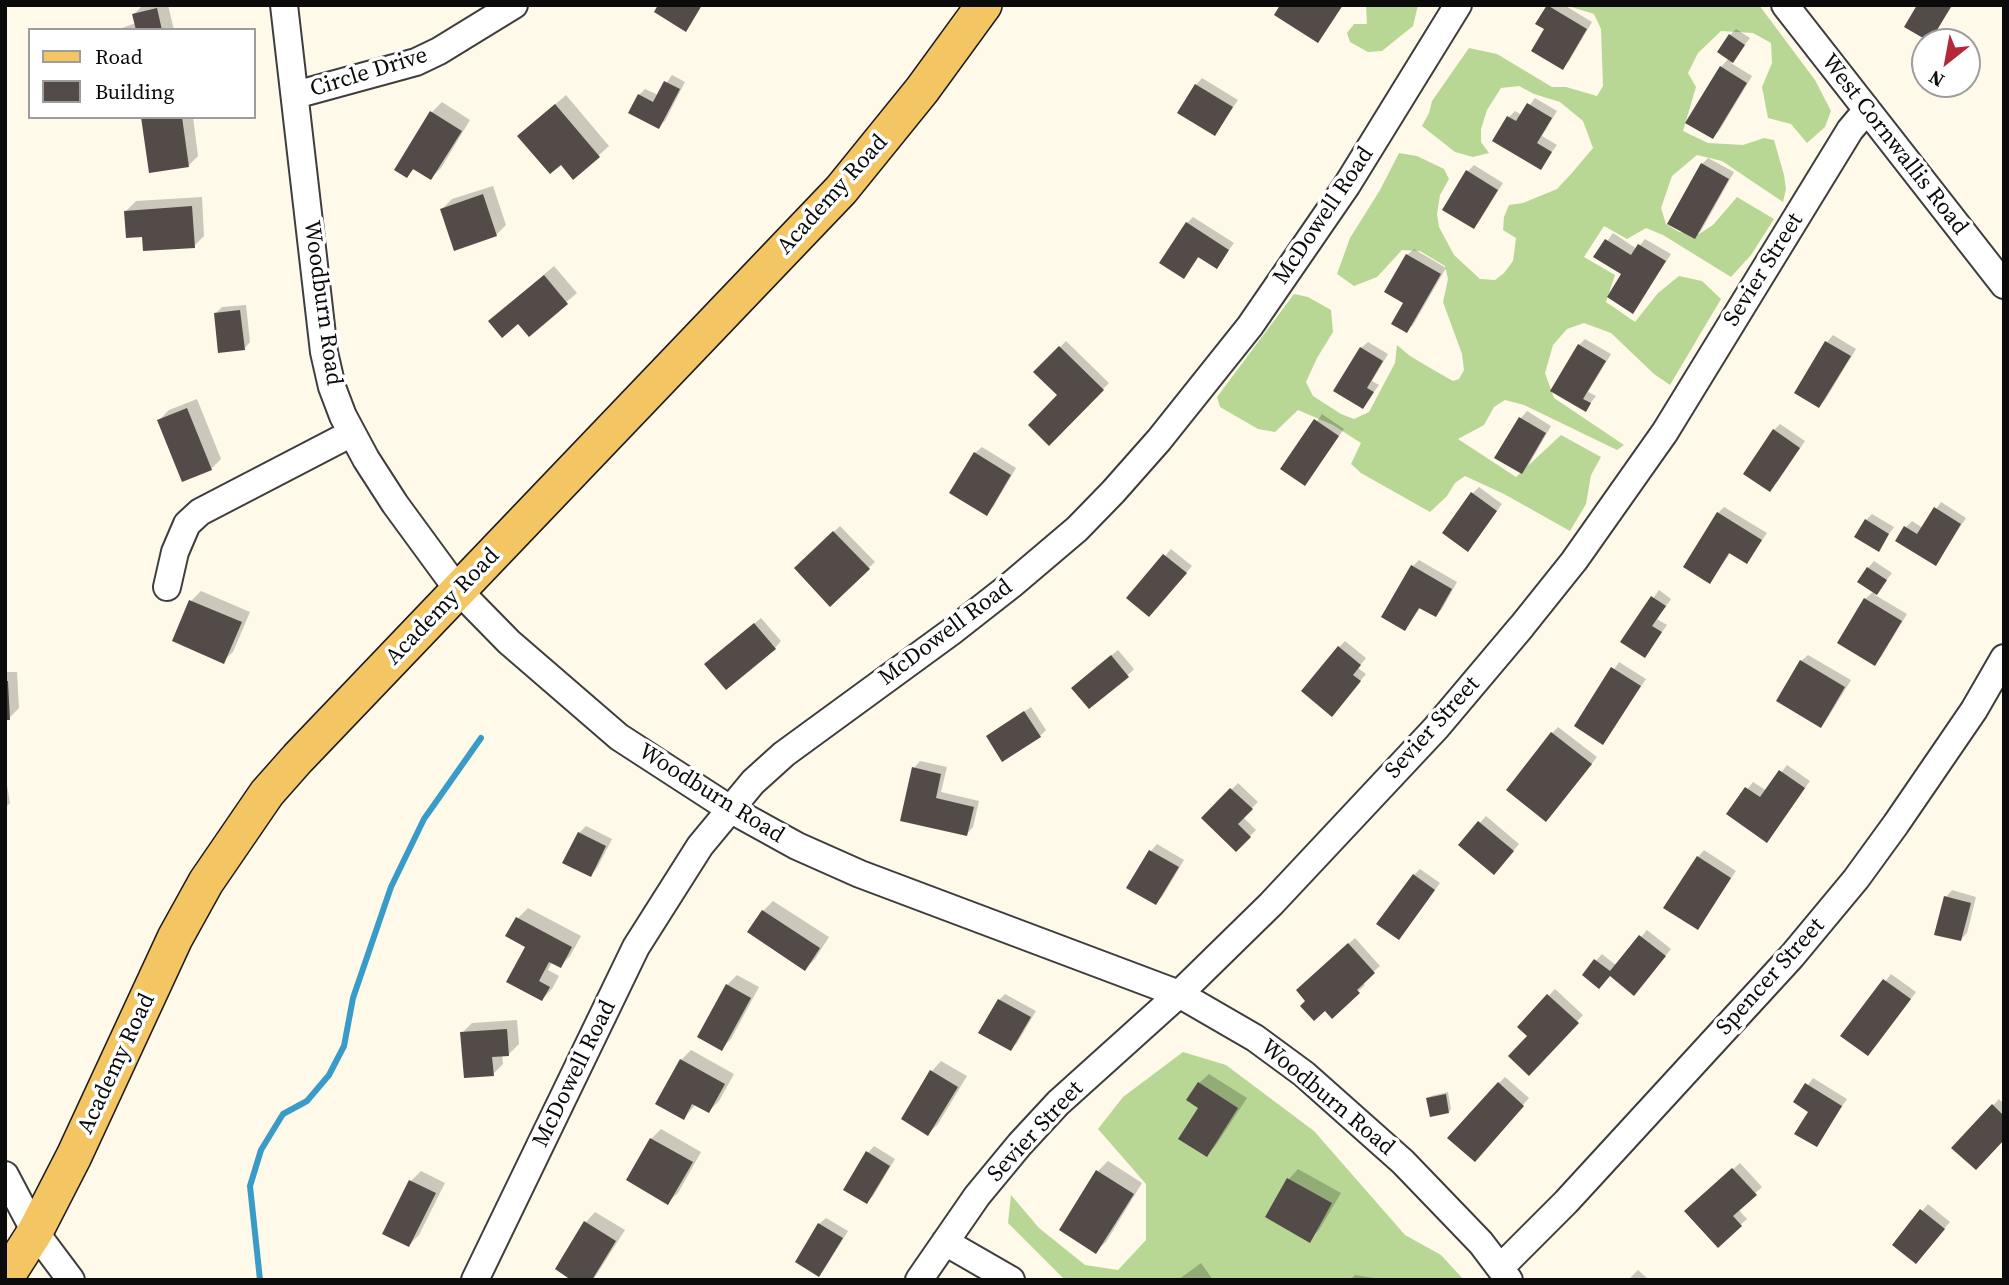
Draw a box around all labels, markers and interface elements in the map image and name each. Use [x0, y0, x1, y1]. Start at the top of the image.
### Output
legend [28, 28, 256, 119]
north arrow [1911, 28, 1981, 98]
text: Road [95, 42, 143, 71]
street label: Circle Drive [307, 42, 431, 104]
street label: West Cornwallis Road [1815, 49, 1973, 241]
text: N [1924, 65, 1949, 94]
text: Building [95, 77, 174, 106]
street label: Academy Road [772, 129, 894, 261]
street label: McDowell Road [1268, 142, 1380, 290]
street label: Sevier Street [1718, 208, 1810, 332]
street label: Woodburn Road [297, 219, 347, 387]
street label: Academy Road [380, 543, 506, 671]
street label: McDowell Road [874, 574, 1018, 692]
street label: Sevier Street [1380, 671, 1486, 785]
street label: Woodburn Road [633, 738, 789, 850]
street label: Spencer Street [1711, 913, 1831, 1041]
street label: Academy Road [72, 989, 162, 1139]
street label: McDowell Road [528, 996, 622, 1152]
street label: Woodburn Road [1254, 1034, 1400, 1162]
street label: Sevier Street [982, 1076, 1090, 1188]

